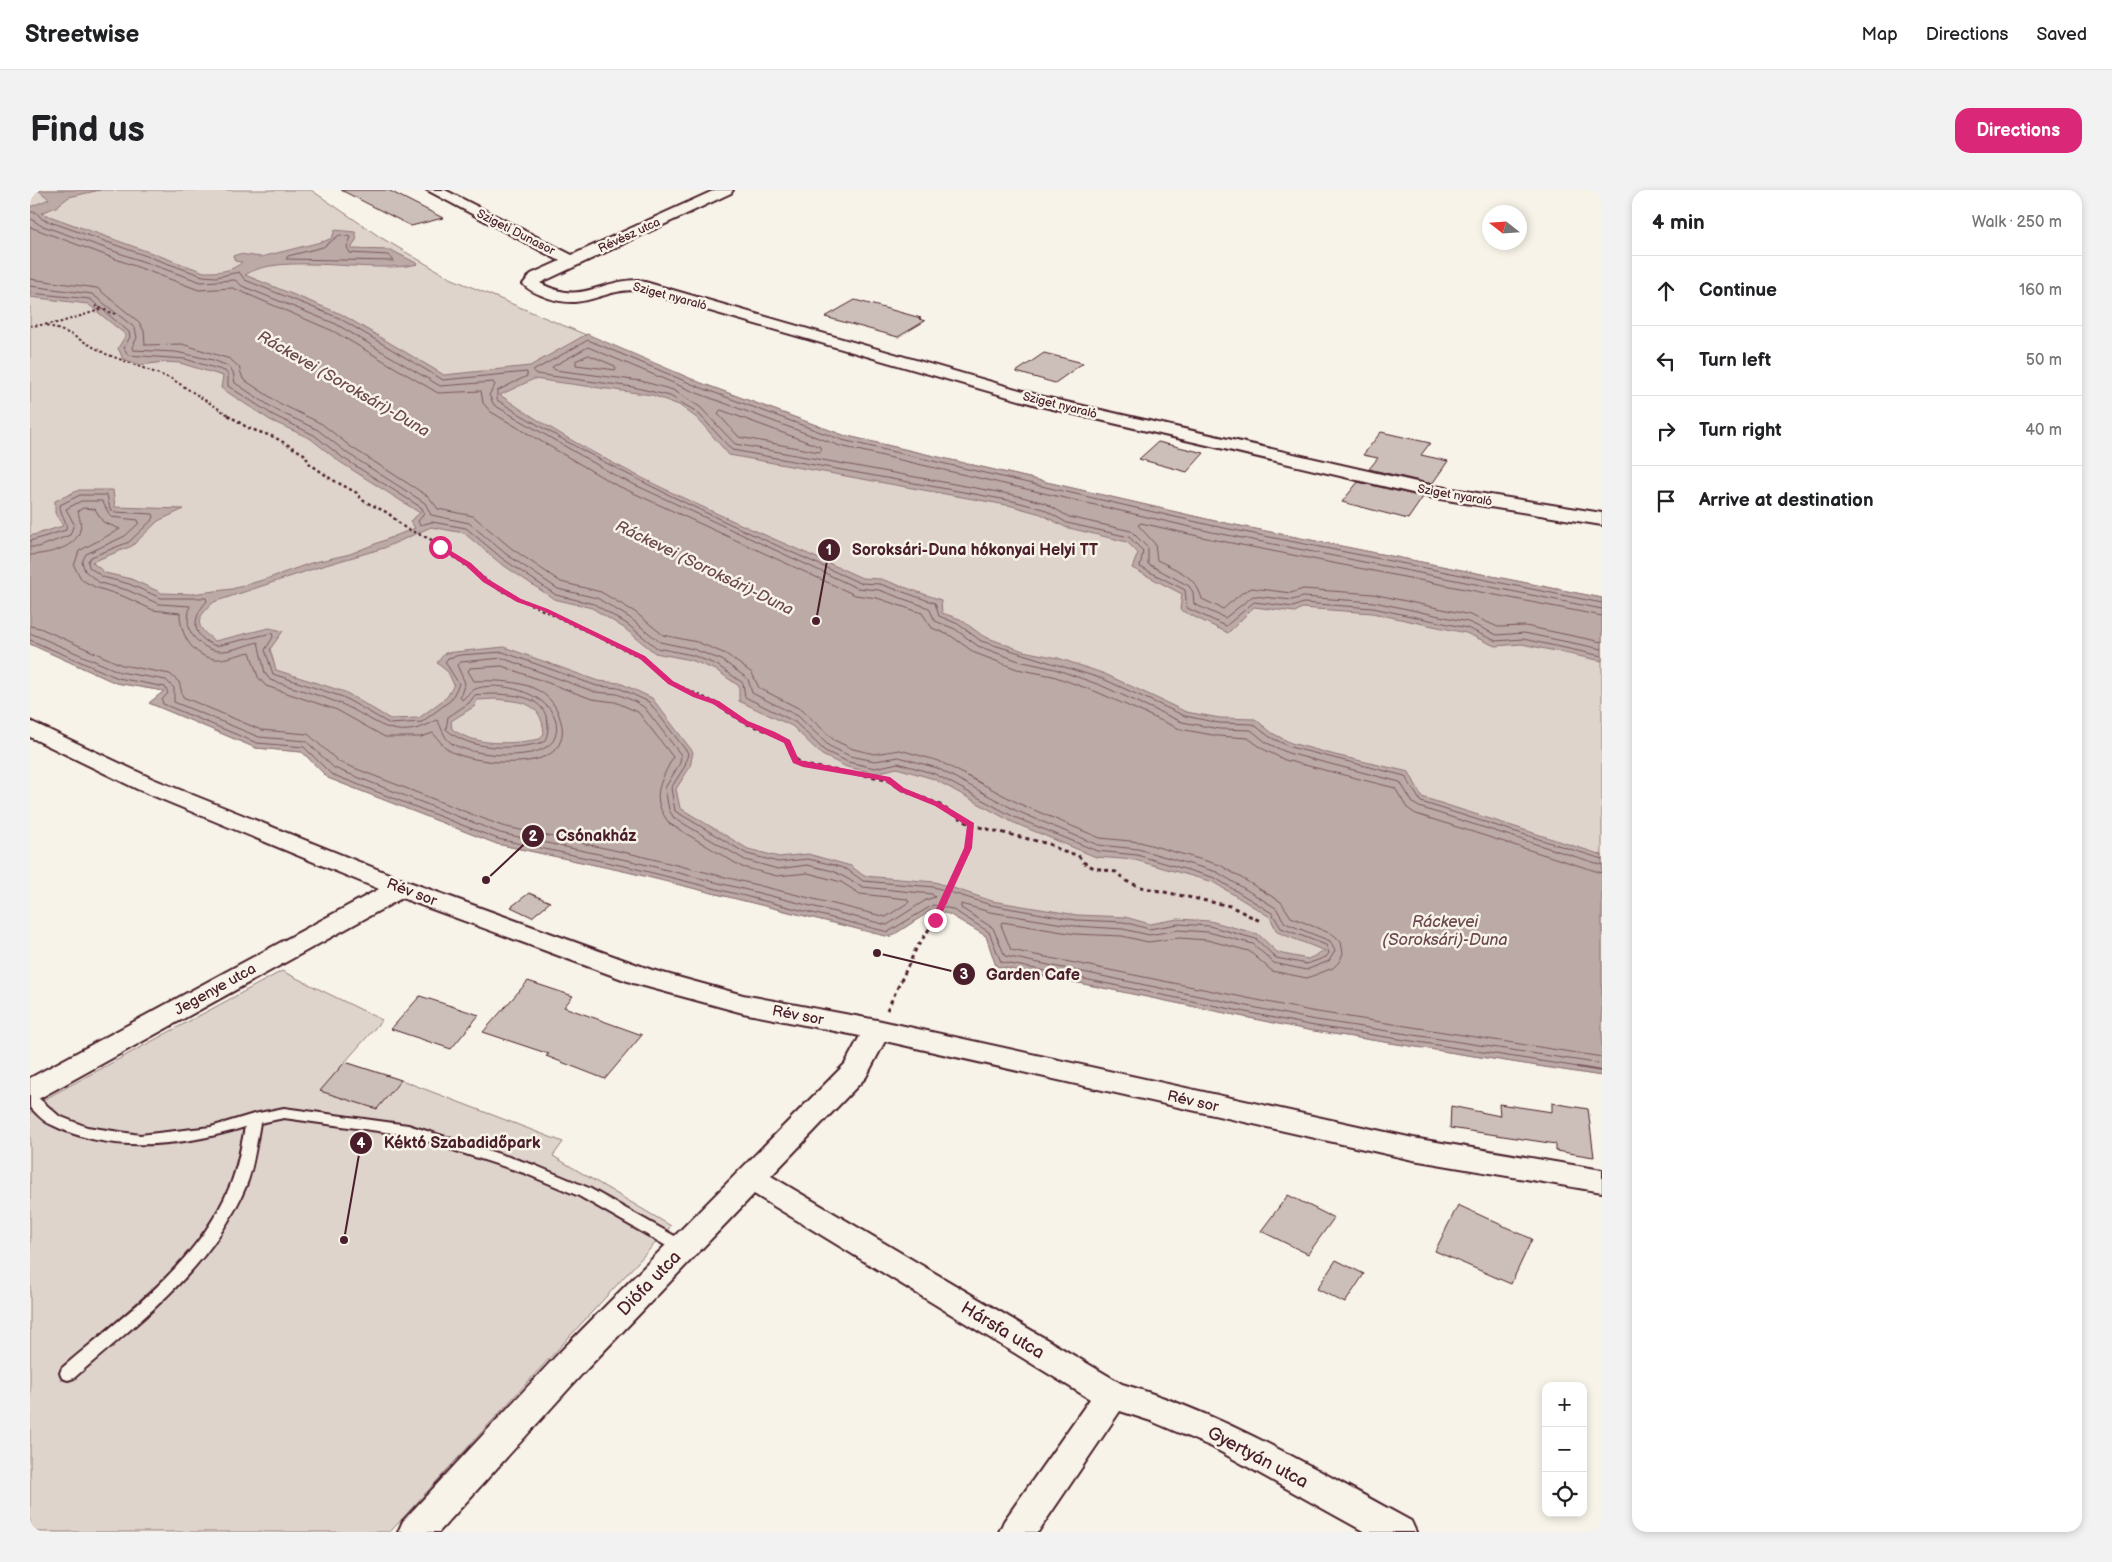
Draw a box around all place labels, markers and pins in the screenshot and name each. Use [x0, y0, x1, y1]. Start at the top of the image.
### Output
callout: Soroksári-Duna hókonyai Helyi TT [817, 534, 1108, 565]
callout: Csónakház [521, 820, 647, 851]
callout: Garden Cafe [951, 959, 1090, 990]
callout: Kéktó Szabadidőpark [349, 1127, 550, 1158]

